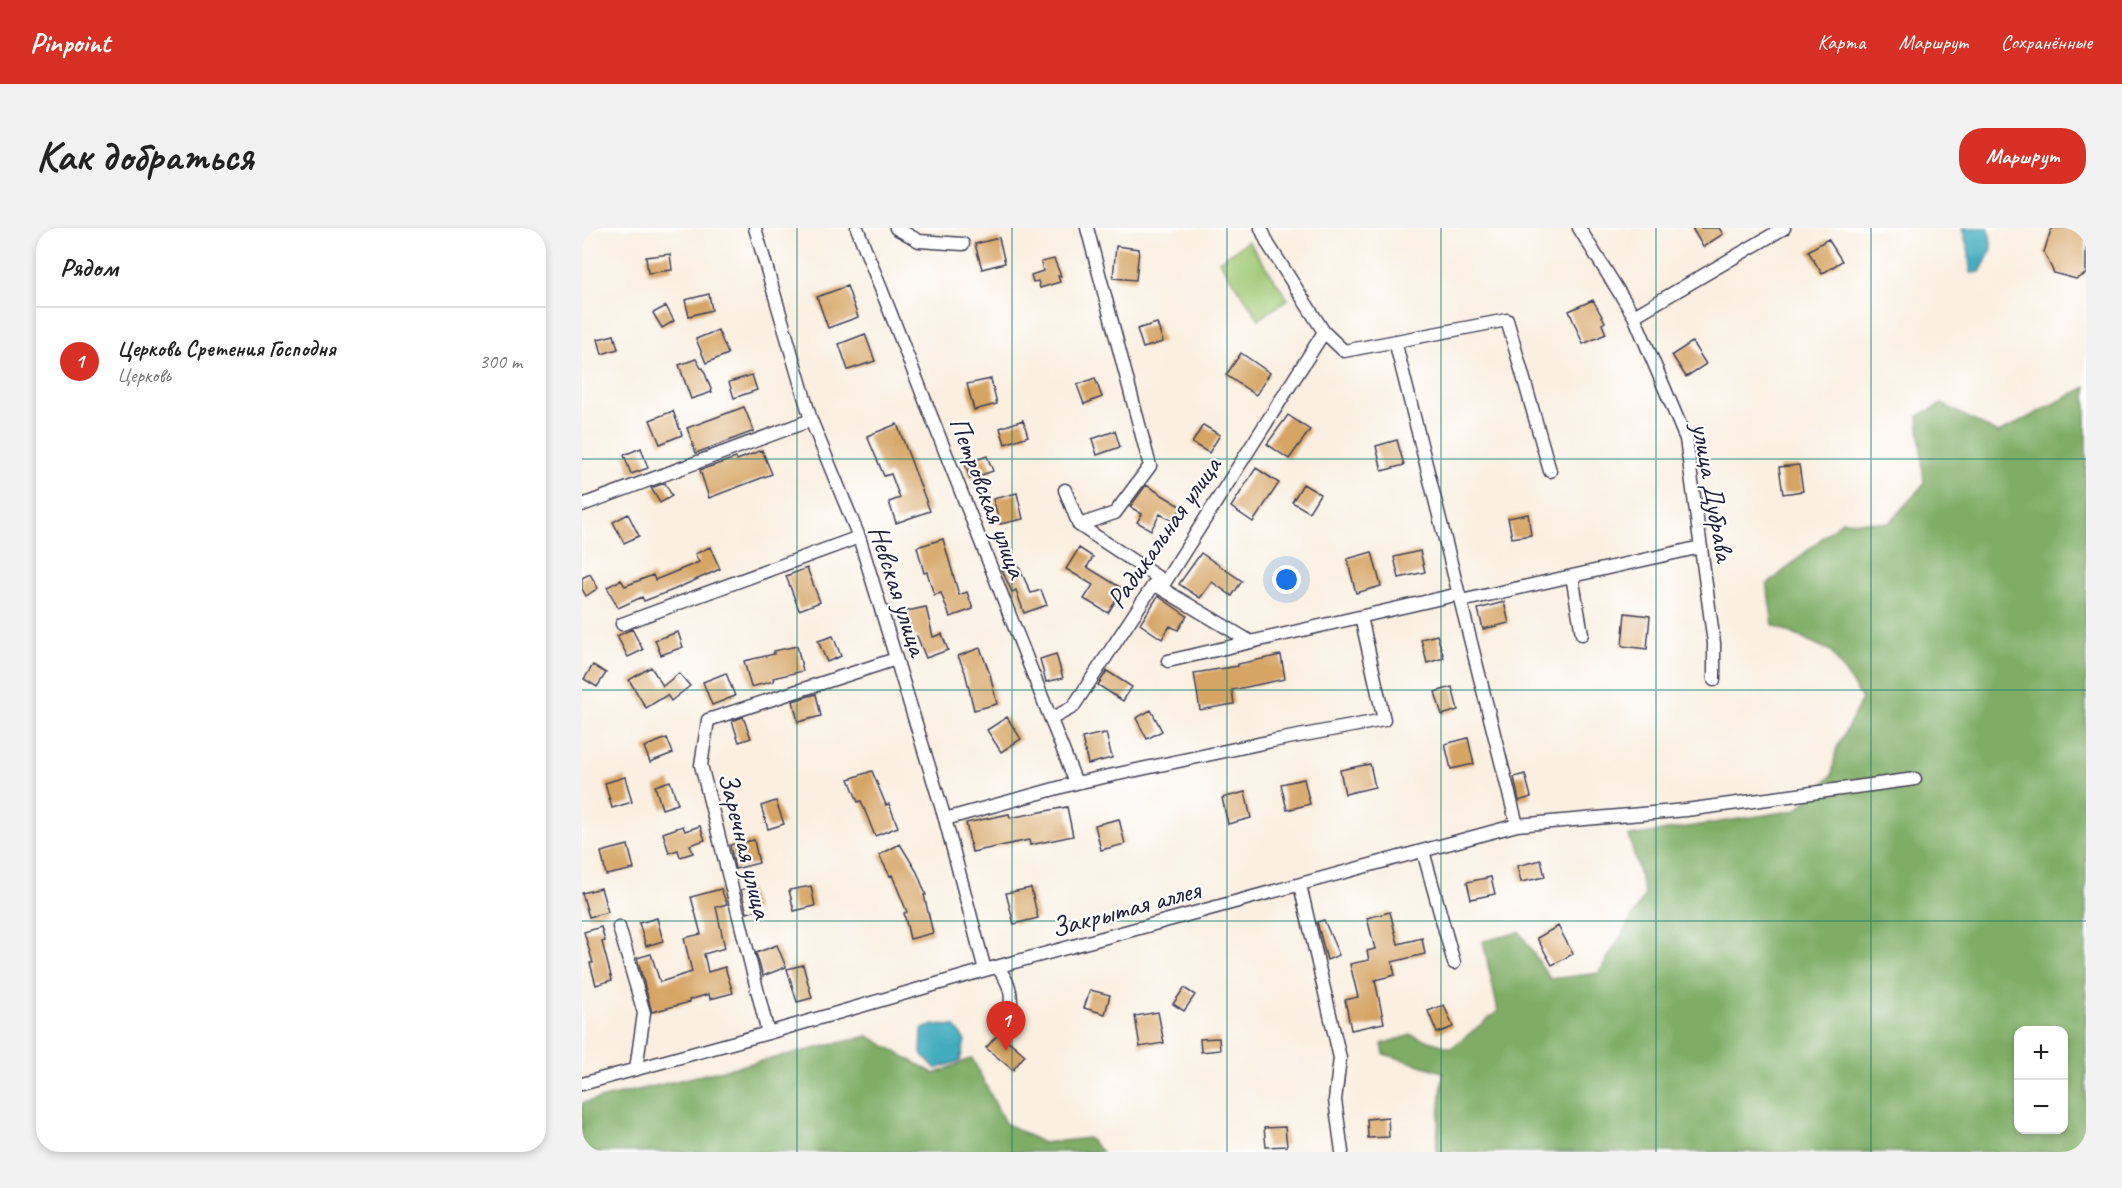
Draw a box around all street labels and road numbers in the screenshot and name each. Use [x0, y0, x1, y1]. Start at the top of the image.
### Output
street label: Петровская улица [942, 411, 1036, 585]
street label: улица Дубрава [1684, 418, 1743, 566]
street label: Радикальная улица [1098, 448, 1230, 615]
street label: Невская улица [861, 521, 937, 662]
street label: Заречная улица [710, 768, 781, 924]
street label: Закрытая аллея [1047, 871, 1206, 945]

